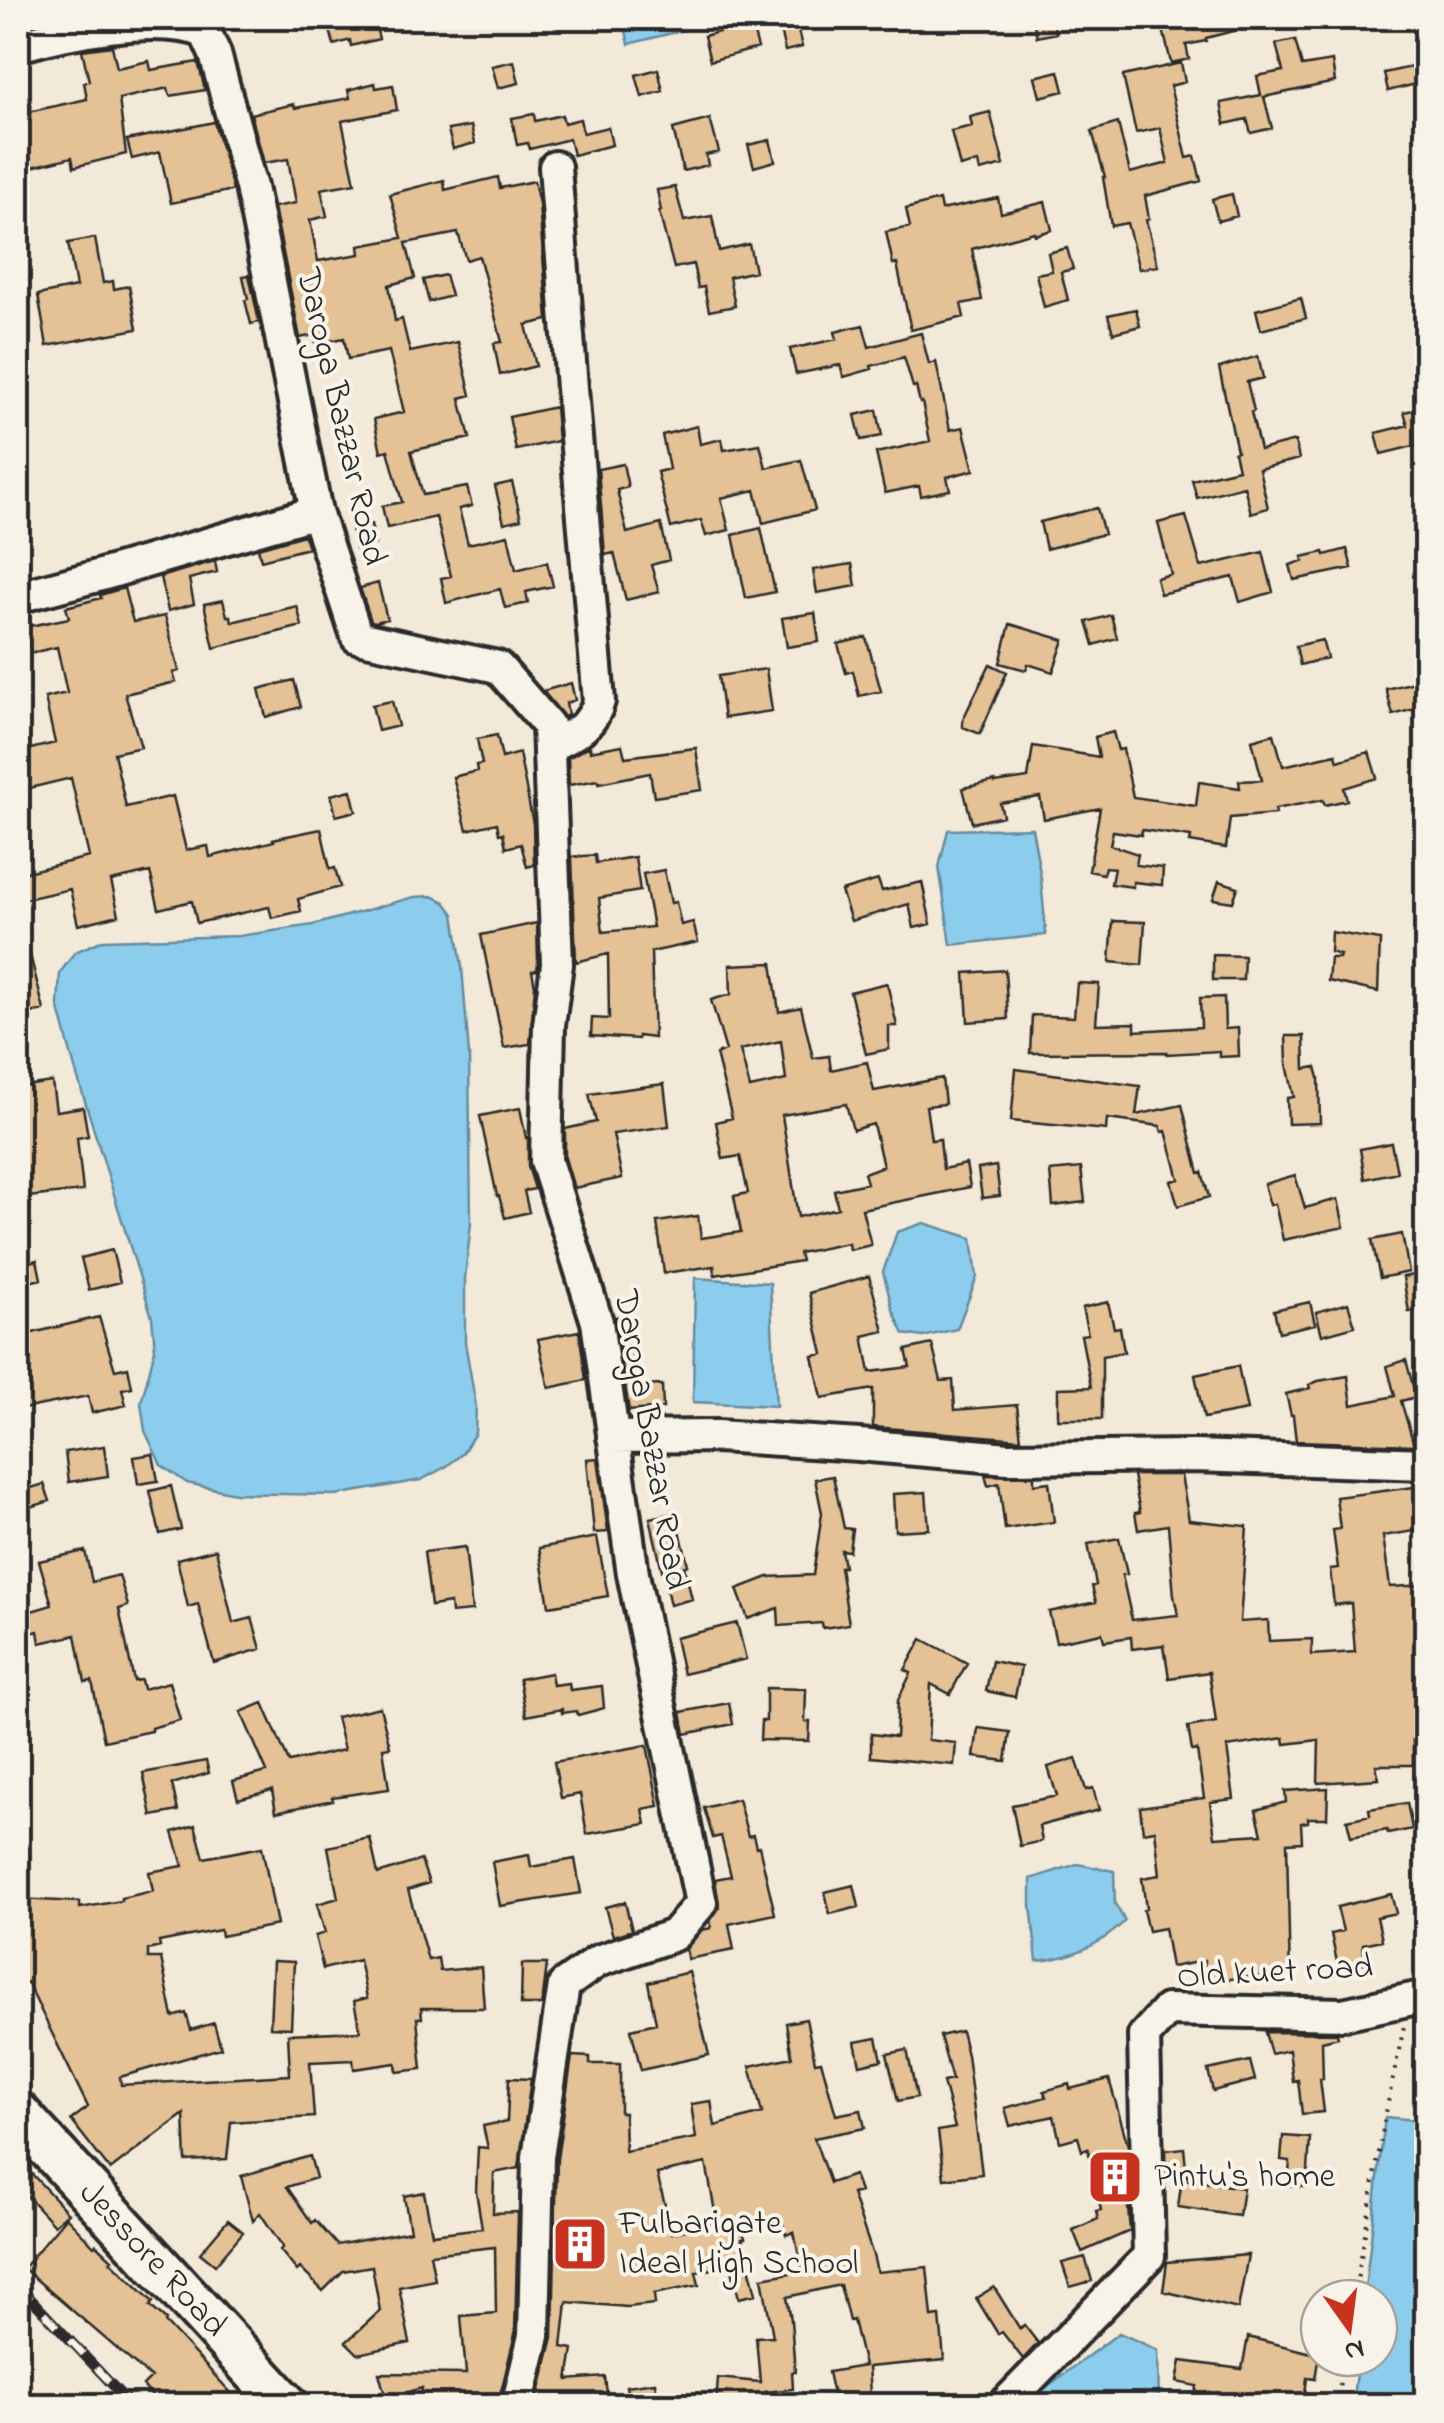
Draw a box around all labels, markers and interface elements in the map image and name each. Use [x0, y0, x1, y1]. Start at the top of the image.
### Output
street label: Daroga Bazzar Road [281, 262, 399, 571]
street label: Daroga Bazzar Road [598, 1285, 701, 1594]
street label: Old kuet road [1176, 1942, 1374, 2004]
building icon: Pintu's home [1085, 2147, 1145, 2207]
place label: Pintu's home [1154, 2152, 1336, 2203]
street label: Jessore Road [66, 2170, 238, 2350]
place label: Fulbarigate Ideal High School [618, 2199, 858, 2290]
building icon: Fulbarigate Ideal High School [550, 2214, 610, 2274]
north arrow [1299, 2278, 1399, 2378]
text: N [1340, 2327, 1368, 2371]

